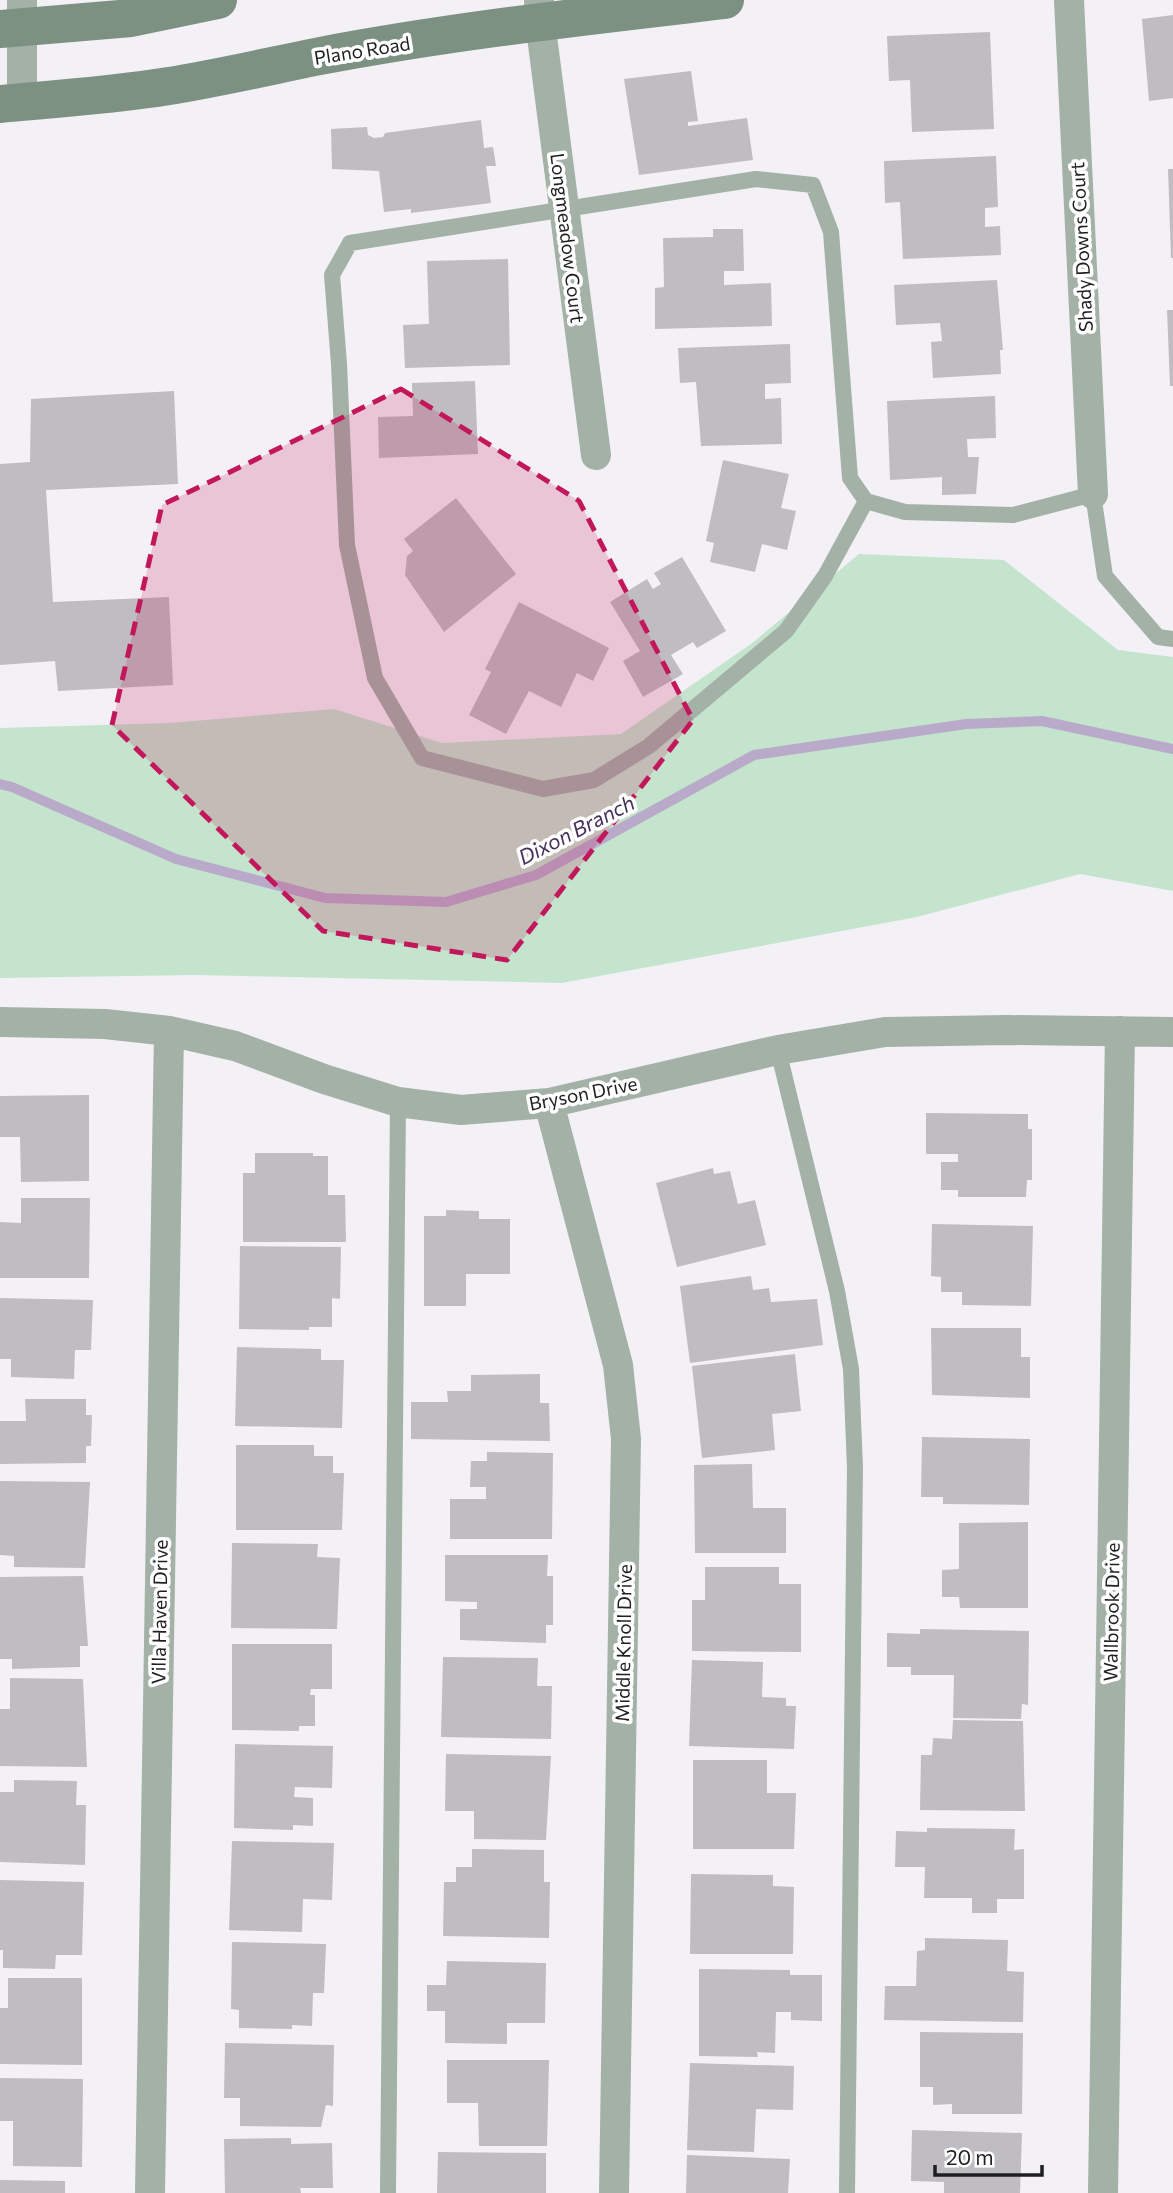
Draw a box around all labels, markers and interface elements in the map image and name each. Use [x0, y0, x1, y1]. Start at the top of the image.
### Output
street label: Plano Road [312, 31, 412, 69]
street label: Longmeadow Court [546, 152, 590, 325]
street label: Shady Downs Court [1065, 161, 1097, 333]
water label: Dixon Branch [514, 789, 638, 869]
street label: Bryson Drive [527, 1071, 639, 1115]
street label: Villa Haven Drive [146, 1539, 172, 1685]
street label: Wallbrook Drive [1098, 1542, 1124, 1682]
street label: Middle Knoll Drive [610, 1564, 636, 1722]
scale bar [935, 2134, 1042, 2178]
text: 20 m [946, 2144, 994, 2169]

